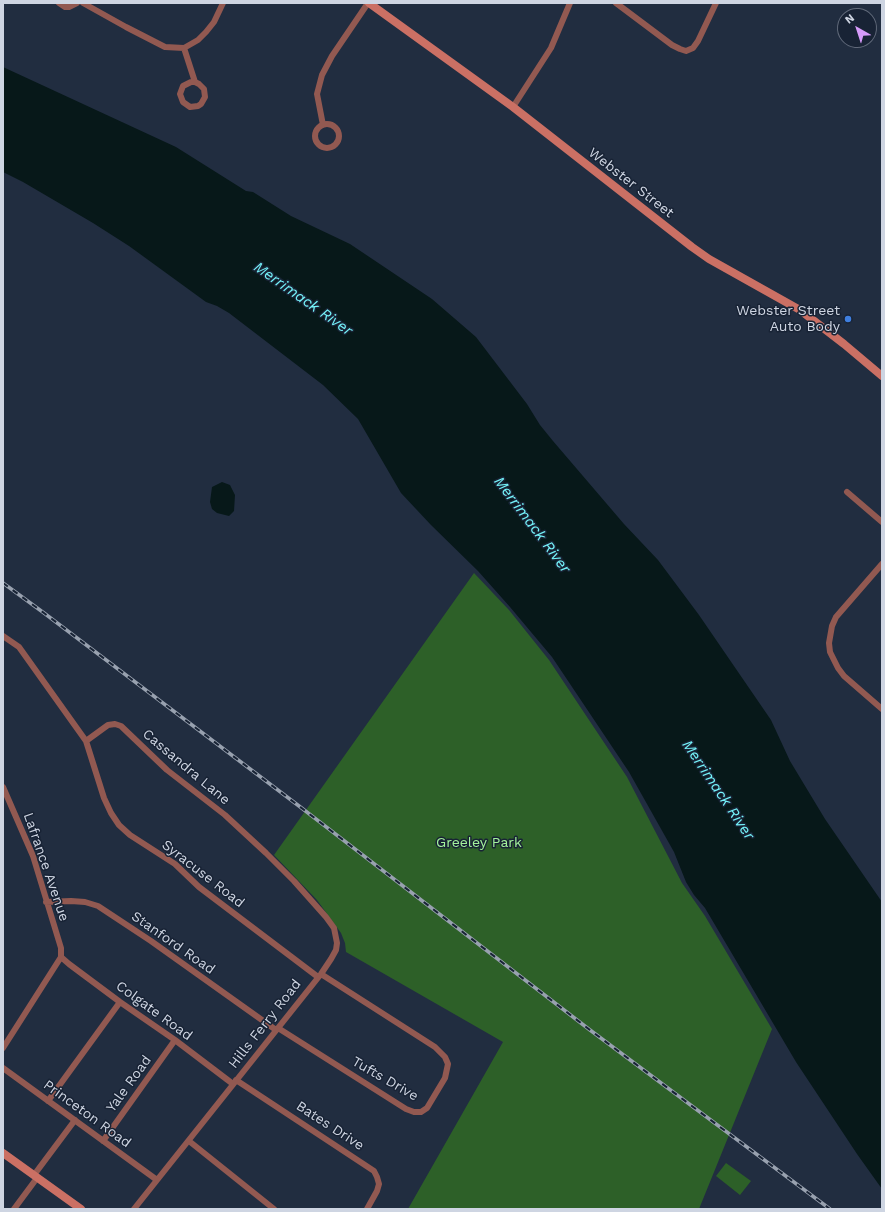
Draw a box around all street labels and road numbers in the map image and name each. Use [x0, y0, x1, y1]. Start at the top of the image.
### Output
street label: Webster Street [585, 144, 677, 222]
street label: Cassandra Lane [139, 726, 233, 808]
street label: Lafrance Avenue [19, 810, 73, 924]
street label: Syracuse Road [158, 837, 248, 911]
street label: Stanford Road [128, 908, 218, 978]
street label: Hills Ferry Road [225, 976, 305, 1072]
street label: Colgate Road [113, 978, 195, 1044]
street label: Yale Road [103, 1052, 155, 1116]
street label: Tufts Drive [349, 1053, 421, 1105]
street label: Princeton Road [40, 1077, 134, 1151]
street label: Bates Drive [293, 1098, 367, 1154]

